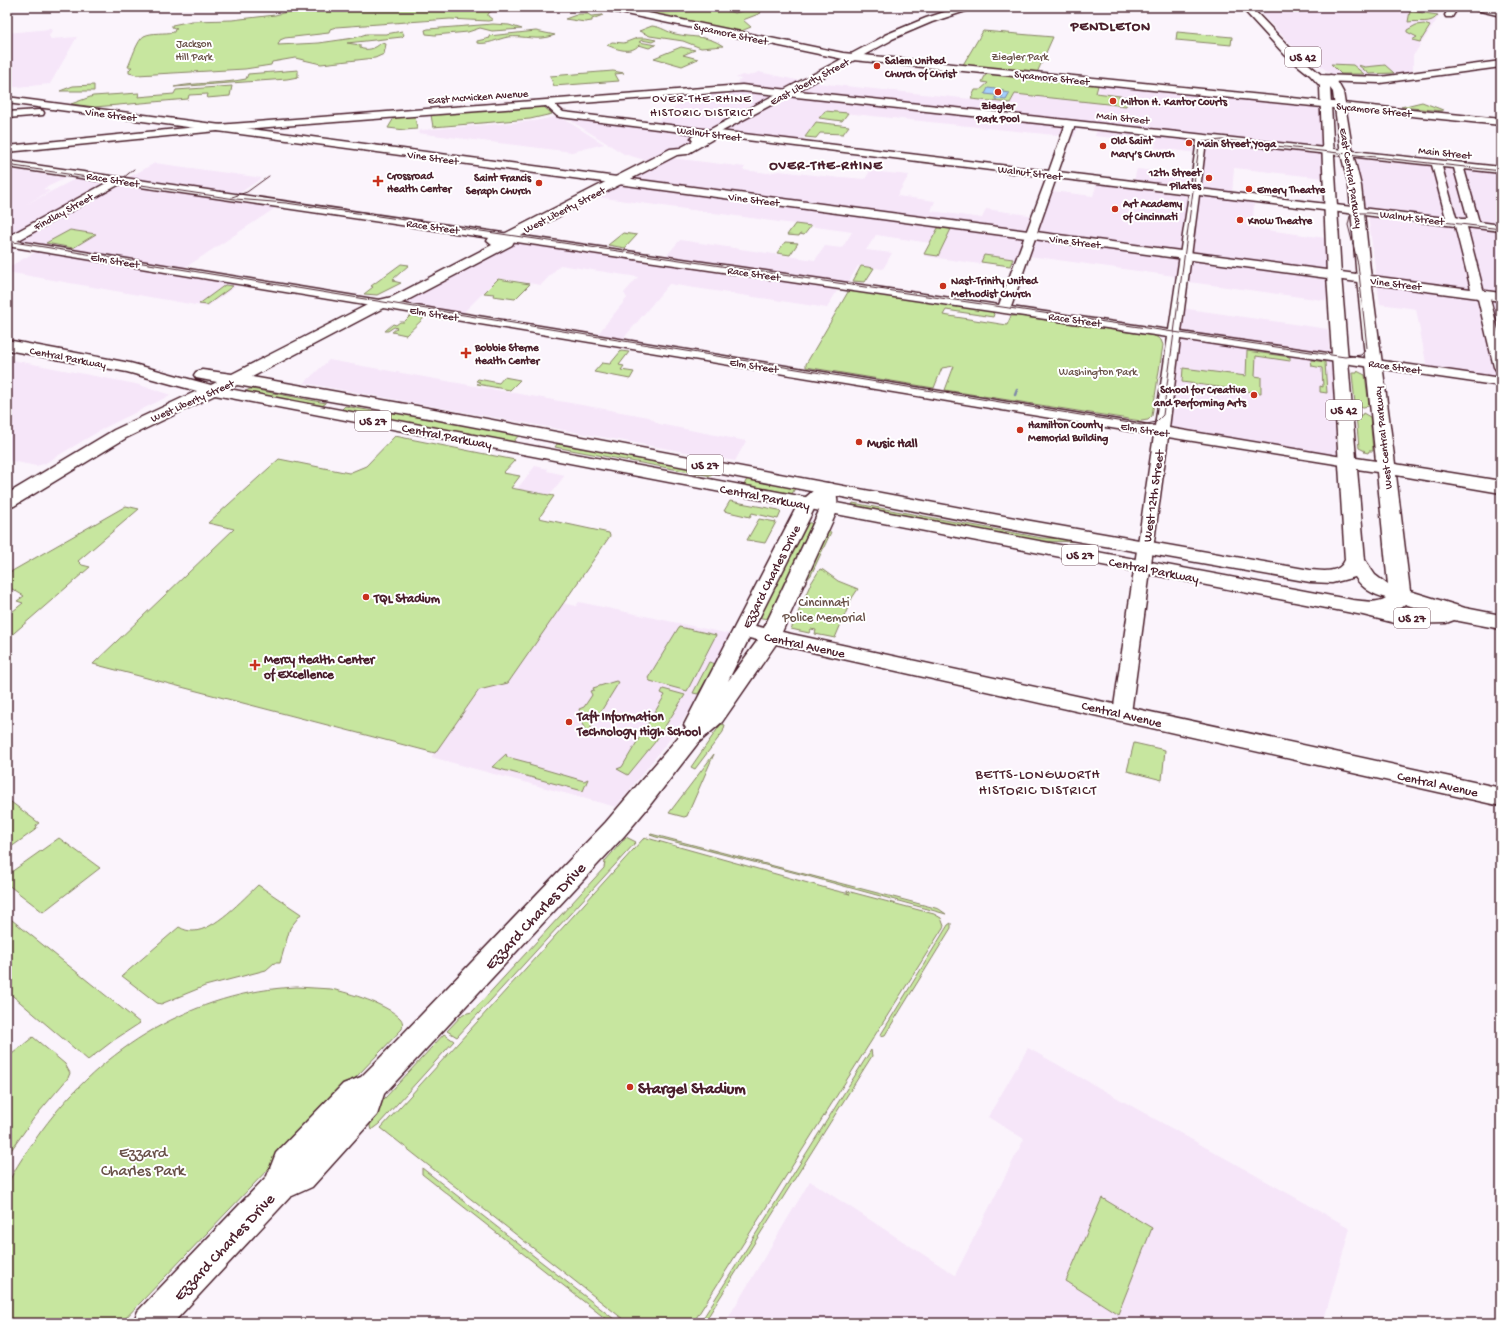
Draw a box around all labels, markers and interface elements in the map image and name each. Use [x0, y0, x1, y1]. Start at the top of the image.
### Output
district label: PENDLETON [1070, 19, 1151, 36]
street label: Sycamore Street [692, 21, 770, 49]
park label: Jackson Hill Park [175, 39, 214, 64]
road number: US 42 [1285, 47, 1321, 67]
park label: Ziegler Park [991, 52, 1050, 64]
place label: Salem United Church of Christ [884, 55, 958, 81]
street label: East Liberty Street [768, 56, 853, 109]
marker: Salem United Church of Christ [872, 61, 882, 71]
street label: Sycamore Street [1014, 69, 1091, 89]
marker: Ziegler Park Pool [993, 87, 1003, 97]
street label: East McMicken Avenue [427, 88, 529, 107]
district label: OVER-THE-RHINE HISTORIC DISTRICT [650, 93, 754, 121]
marker: Milton H. Kantor Courts [1108, 96, 1118, 106]
place label: Milton H. Kantor Courts [1121, 96, 1228, 109]
place label: Ziegler Park Pool [975, 101, 1020, 126]
street label: Sycamore Street [1336, 101, 1413, 121]
street label: Vine Street [84, 107, 138, 125]
street label: Main Street [1096, 110, 1151, 128]
street label: Walnut Street [676, 125, 743, 145]
street label: East Central Parkway [1336, 127, 1364, 230]
place label: Old Saint Mary’s Church [1111, 135, 1175, 161]
marker: Main Street Yoga [1184, 138, 1194, 148]
place label: Main Street Yoga [1197, 138, 1277, 152]
marker: Old Saint Mary’s Church [1098, 141, 1108, 151]
street label: Main Street [1418, 145, 1473, 163]
street label: Vine Street [405, 149, 460, 169]
district label: OVER-THE-RHINE [769, 158, 883, 175]
street label: Walnut Street [997, 164, 1064, 184]
place label: 12th Street Pilates [1148, 167, 1203, 193]
street label: Race Street [85, 171, 141, 191]
place label: Crossroad Health Center [386, 171, 453, 196]
place label: Saint Francis Seraph Church [466, 172, 532, 198]
marker: 12th Street Pilates [1204, 173, 1214, 183]
marker: Crossroad Health Center [372, 175, 384, 187]
marker: Saint Francis Seraph Church [534, 178, 544, 188]
street label: West Liberty Street [522, 184, 609, 237]
marker: Emery Theatre [1244, 184, 1254, 194]
place label: Emery Theatre [1256, 184, 1327, 197]
street label: Findlay Street [32, 191, 97, 234]
street label: Vine Street [727, 192, 781, 210]
place label: Art Academy of Cincinnati [1122, 198, 1183, 224]
marker: Art Academy of Cincinnati [1110, 204, 1120, 214]
street label: Walnut Street [1379, 209, 1446, 229]
marker: Know Theatre [1235, 215, 1245, 225]
place label: Know Theatre [1247, 215, 1313, 228]
street label: Race Street [406, 218, 461, 238]
street label: Vine Street [1048, 234, 1102, 252]
street label: Elm Street [90, 252, 141, 272]
street label: Race Street [727, 265, 782, 285]
place label: Nast-Trinity United Methodist Church [951, 275, 1039, 301]
street label: Vine Street [1369, 276, 1423, 294]
marker: Nast-Trinity United Methodist Church [938, 281, 948, 291]
street label: Elm Street [409, 305, 460, 325]
street label: Race Street [1048, 311, 1103, 331]
place label: Bobbie Sterne Health Center [474, 342, 541, 368]
street label: Central Parkway [28, 346, 107, 372]
marker: Bobbie Sterne Health Center [460, 347, 472, 359]
street label: Elm Street [729, 357, 780, 377]
street label: Race Street [1368, 358, 1423, 378]
park label: Washington Park [1059, 367, 1138, 379]
street label: West Liberty Street [149, 377, 238, 426]
place label: School for Creative and Performing Arts [1153, 384, 1247, 411]
street label: West Central Parkway [1373, 385, 1395, 490]
marker: School for Creative and Performing Arts [1249, 390, 1259, 400]
road number: US 42 [1326, 400, 1362, 420]
road number: US 27 [355, 411, 391, 431]
place label: Hamilton County Memorial Building [1028, 419, 1109, 446]
street label: Central Parkway [400, 421, 493, 454]
street label: Elm Street [1120, 421, 1171, 441]
marker: Hamilton County Memorial Building [1015, 425, 1025, 435]
marker: Music Hall [854, 437, 864, 447]
place label: Music Hall [867, 437, 918, 452]
street label: West 12th Street [1141, 448, 1169, 543]
road number: US 27 [687, 455, 723, 475]
street label: Central Parkway [718, 482, 811, 515]
street label: Ezzard Charles Drive [740, 523, 805, 631]
road number: US 27 [1062, 545, 1098, 565]
street label: Central Parkway [1107, 555, 1200, 588]
marker: TQL Stadium [361, 592, 371, 602]
place label: TQL Stadium [373, 592, 441, 607]
park label: Cincinnati Police Memorial [781, 596, 866, 626]
road number: US 27 [1394, 608, 1430, 628]
street label: Central Avenue [763, 631, 846, 662]
place label: Mercy Health Center of Excellence [263, 653, 376, 683]
marker: Mercy Health Center of Excellence [249, 659, 261, 671]
street label: Central Avenue [1080, 699, 1163, 732]
place label: Taft Information Technology High School [576, 709, 701, 740]
marker: Taft Information Technology High School [564, 717, 574, 727]
district label: BETTS-LONGWORTH HISTORIC DISTRICT [974, 767, 1101, 800]
street label: Central Avenue [1396, 770, 1479, 801]
street label: Ezzard Charles Drive [482, 859, 592, 975]
place label: Stargel Stadium [638, 1081, 746, 1100]
marker: Stargel Stadium [625, 1082, 635, 1092]
park label: Ezzard Charles Park [101, 1145, 187, 1182]
street label: Ezzard Charles Drive [171, 1190, 281, 1306]

